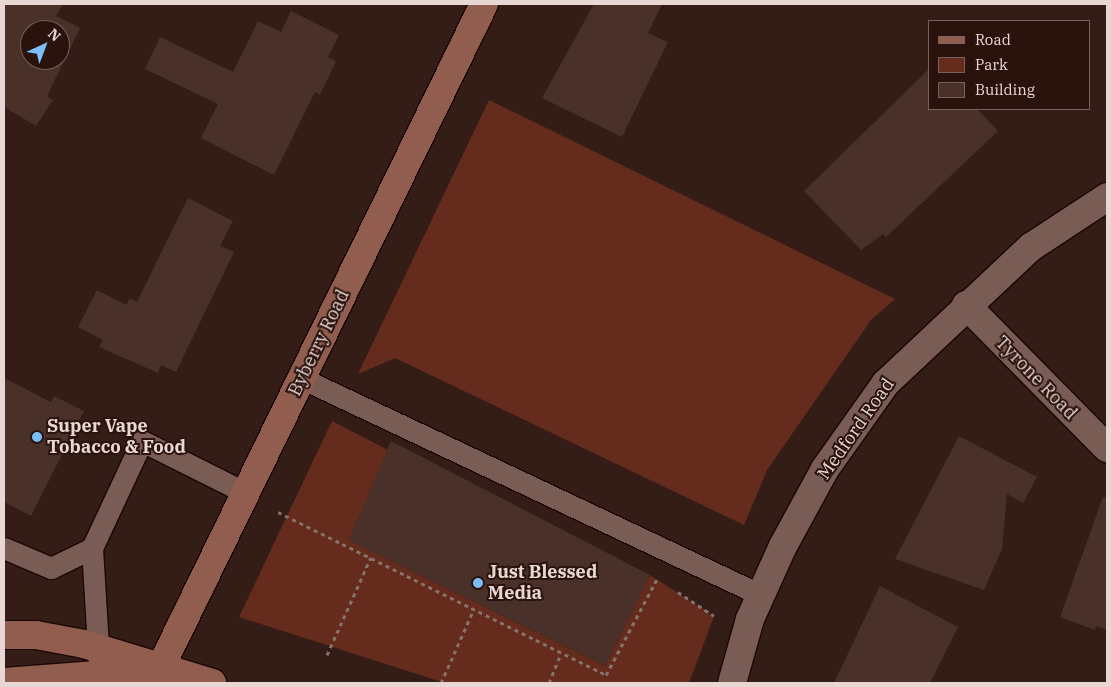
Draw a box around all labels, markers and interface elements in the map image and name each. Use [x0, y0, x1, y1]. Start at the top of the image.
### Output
north arrow [20, 20, 70, 70]
legend [928, 20, 1091, 110]
text: N [44, 24, 65, 45]
text: Road [975, 30, 1011, 49]
text: Park [975, 55, 1008, 74]
text: Building [975, 80, 1035, 99]
street label: Byberry Road [284, 286, 354, 400]
street label: Tyrone Road [991, 332, 1081, 424]
street label: Medford Road [813, 374, 899, 484]
place label: Super Vape Tobacco & Food [47, 416, 186, 458]
marker: Super Vape Tobacco & Food [31, 431, 43, 443]
place label: Just Blessed Media [488, 562, 597, 604]
marker: Just Blessed Media [472, 577, 484, 589]

